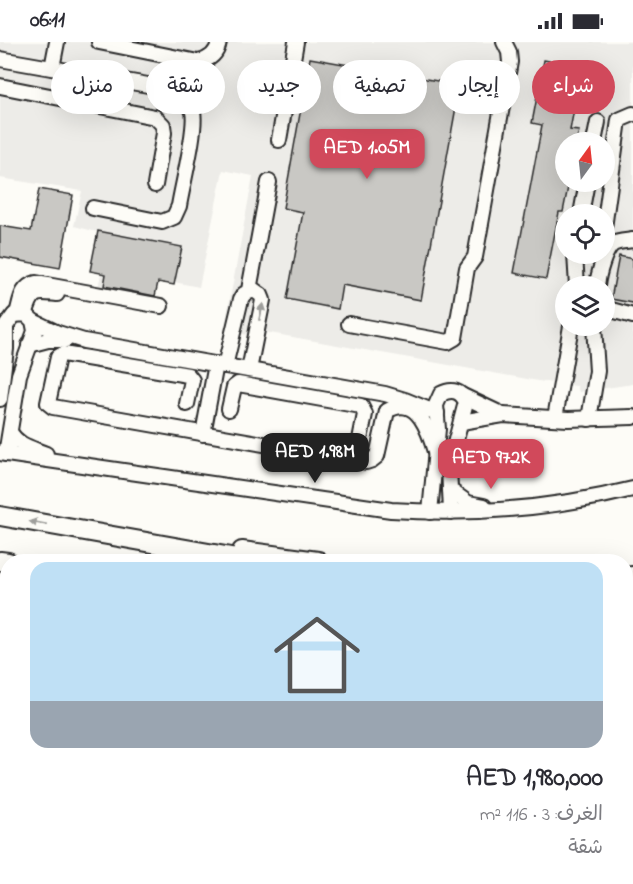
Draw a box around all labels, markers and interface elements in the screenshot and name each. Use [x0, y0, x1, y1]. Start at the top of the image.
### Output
text: 06:11 [30, 5, 65, 37]
chip: منزل [51, 60, 134, 114]
chip: شقة [146, 60, 225, 114]
chip: جديد [237, 60, 321, 114]
chip: تصفية [333, 60, 427, 114]
chip: إيجار [439, 60, 520, 114]
chip: شراء [532, 60, 615, 114]
pin: AED 1.05M [298, 129, 436, 180]
north arrow [555, 132, 615, 192]
map controls [555, 132, 615, 336]
text: AED 1.05M [324, 134, 410, 163]
button: locate [555, 204, 615, 264]
button: layers [555, 276, 615, 336]
one-way arrow [256, 303, 266, 322]
pin: AED 1.98M [246, 433, 384, 484]
text: AED 1.98M [275, 438, 355, 467]
pin: AED 972K [429, 439, 553, 490]
text: AED 972K [452, 444, 530, 473]
one-way arrow [29, 518, 48, 527]
icon: home [263, 601, 371, 709]
text: AED 1,980,000 [466, 760, 603, 798]
text: الغرف: 3 · 116 m² [480, 801, 603, 830]
text: شقة [568, 834, 603, 863]

